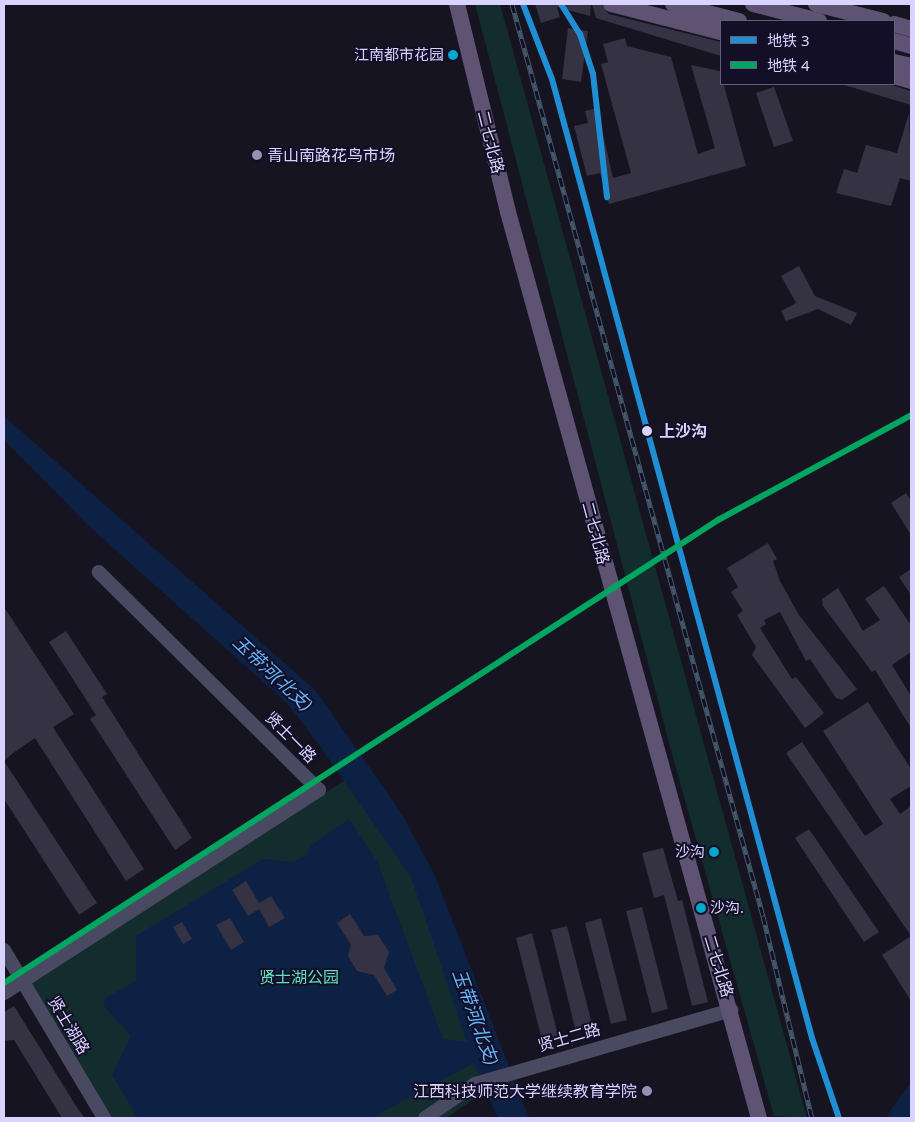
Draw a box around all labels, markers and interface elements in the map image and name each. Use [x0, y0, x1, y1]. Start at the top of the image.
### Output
legend [720, 20, 895, 85]
text: 地铁 3 [767, 30, 809, 50]
place label: 江南都市花园 [354, 46, 444, 64]
marker: 江南都市花园 [448, 50, 458, 60]
text: 地铁 4 [767, 55, 809, 75]
street label: 二七北路 [474, 109, 508, 175]
place label: 青山南路花鸟市场 [267, 145, 395, 165]
marker: 青山南路花鸟市场 [251, 149, 263, 161]
place label: 上沙沟 [659, 421, 707, 441]
marker: 上沙沟 [639, 423, 655, 439]
street label: 二七北路 [578, 500, 614, 566]
water label: 玉带河(北支) [229, 631, 317, 715]
street label: 贤士一路 [262, 708, 320, 766]
place label: 沙沟 [675, 843, 705, 861]
marker: 沙沟 [709, 847, 719, 857]
place label: 沙沟. [710, 899, 744, 917]
marker: 沙沟. [696, 903, 706, 913]
street label: 二七北路 [700, 933, 738, 999]
water label: 玉带河(北支) [449, 966, 503, 1068]
park label: 贤士湖公园 [259, 967, 339, 987]
street label: 贤士湖路 [44, 993, 94, 1057]
street label: 贤士二路 [536, 1019, 602, 1055]
place label: 江西科技师范大学继续教育学院 [413, 1081, 637, 1101]
marker: 江西科技师范大学继续教育学院 [641, 1085, 653, 1097]

